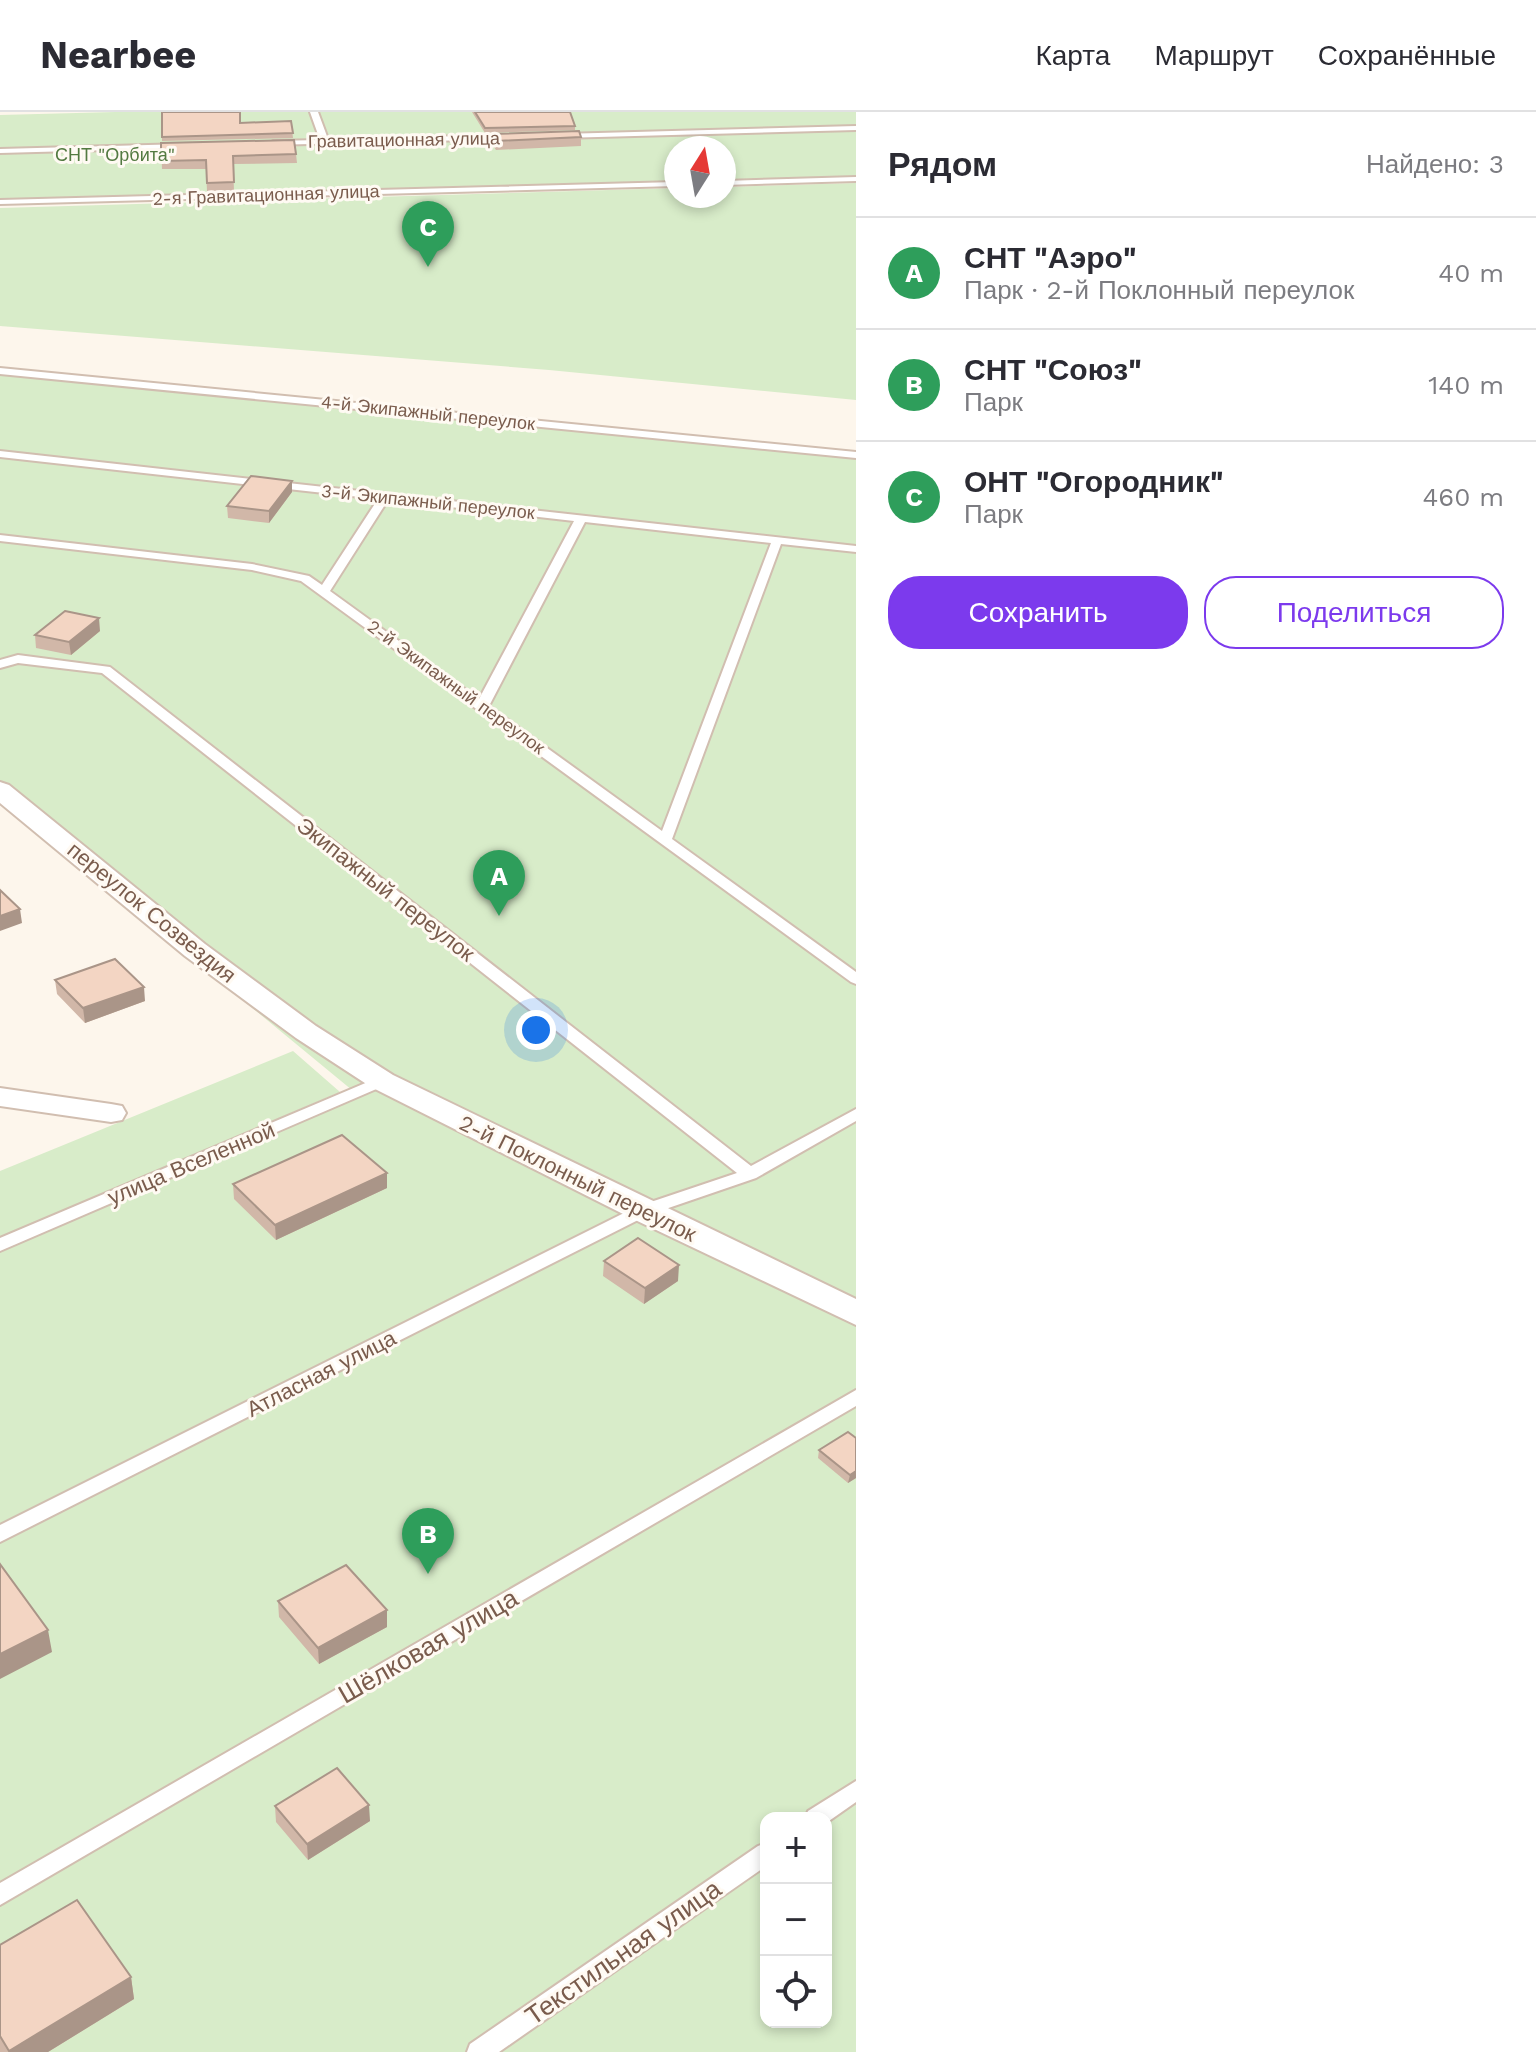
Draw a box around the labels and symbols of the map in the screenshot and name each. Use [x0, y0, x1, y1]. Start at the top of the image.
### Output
street label: Гравитационная улица [308, 127, 501, 152]
north arrow [664, 136, 736, 208]
park label: СНТ "Орбита" [55, 144, 175, 165]
street label: 2-я Гравитационная улица [152, 180, 381, 209]
pin: C [402, 201, 454, 267]
street label: 4-й Экипажный переулок [320, 391, 536, 434]
street label: 3-й Экипажный переулок [320, 480, 536, 523]
street label: 2-й Экипажный переулок [364, 615, 549, 758]
street label: Экипажный переулок [292, 812, 480, 967]
street label: переулок Созвездия [63, 837, 241, 988]
pin: A [473, 850, 525, 916]
your location [516, 1010, 556, 1050]
street label: 2-й Поклонный переулок [455, 1110, 701, 1247]
street label: улица Вселенной [104, 1117, 278, 1210]
street label: Атласная улица [242, 1325, 401, 1422]
pin: B [402, 1508, 454, 1574]
street label: Шёлковая улица [333, 1582, 523, 1709]
street label: Текстильная улица [519, 1873, 727, 2031]

